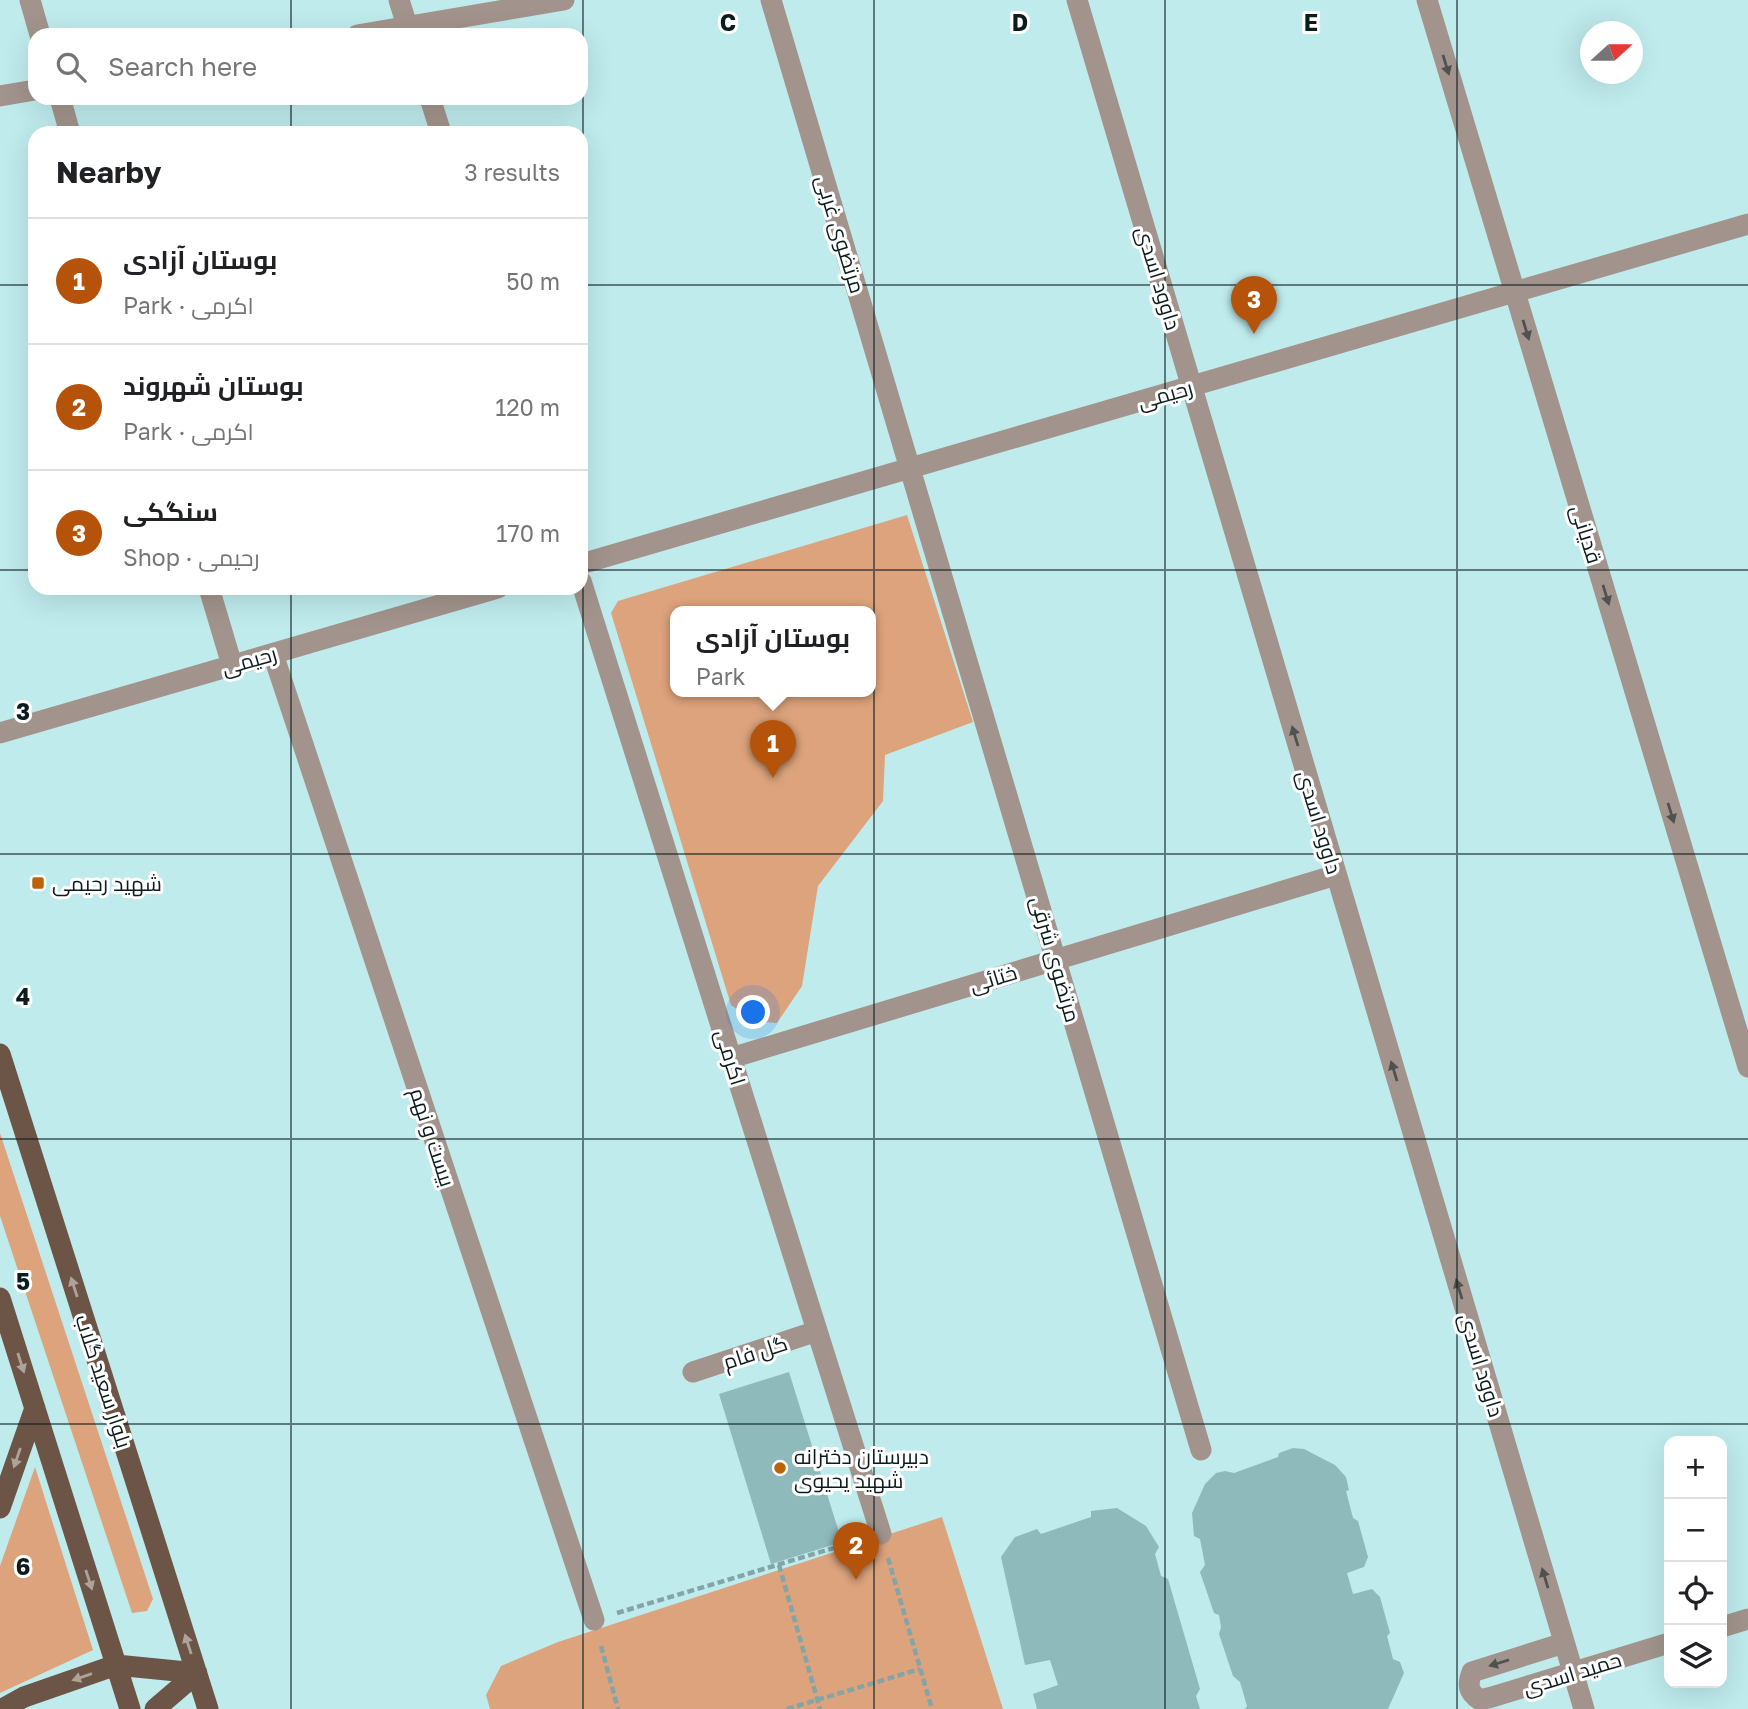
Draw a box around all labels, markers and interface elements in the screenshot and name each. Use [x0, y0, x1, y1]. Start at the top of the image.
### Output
text: C [720, 8, 736, 36]
text: D [1012, 8, 1028, 36]
text: E [1304, 8, 1318, 36]
north arrow [1580, 21, 1643, 84]
search box [28, 28, 588, 105]
icon: search [52, 48, 90, 86]
text: Search here [108, 51, 257, 82]
one-way arrow [1442, 55, 1452, 76]
text: Nearby [56, 154, 161, 190]
text: 3 results [464, 158, 560, 186]
street label: مرتضوی غربی [810, 172, 871, 297]
street label: داوود اسدی [1130, 223, 1187, 333]
text: بوستان آزادی [123, 244, 277, 275]
text: 1 [73, 267, 85, 295]
text: 50 m [506, 267, 560, 295]
pin: 3 [1231, 276, 1277, 334]
text: Park · اکرمی [123, 291, 254, 319]
one-way arrow [1521, 320, 1531, 341]
text: بوستان شهروند [123, 370, 304, 401]
street label: رحیمی [1134, 374, 1196, 415]
text: 2 [72, 393, 86, 421]
text: 120 m [495, 393, 560, 421]
text: Park · اکرمی [123, 417, 254, 445]
text: سنگکی [123, 496, 218, 527]
street label: قدیانی [1565, 502, 1608, 567]
text: 3 [72, 519, 86, 547]
text: 170 m [496, 519, 560, 547]
text: Shop · رحیمی [123, 543, 260, 571]
one-way arrow [1601, 585, 1611, 606]
popup [670, 606, 876, 697]
text: بوستان آزادی [696, 622, 850, 653]
street label: رحیمی [218, 640, 280, 681]
text: Park [696, 662, 746, 690]
text: 3 [16, 697, 30, 725]
pin: 1 [750, 720, 796, 778]
one-way arrow [1289, 725, 1299, 746]
street label: داوود اسدی [1291, 767, 1348, 877]
one-way arrow [1667, 802, 1677, 823]
place label: شهید رحیمی [52, 870, 162, 897]
marker: شهید رحیمی [30, 875, 46, 891]
street label: مرتضوی شرقی [1025, 893, 1086, 1025]
street label: ختائی [966, 959, 1020, 998]
text: 4 [16, 982, 30, 1010]
your location [736, 995, 770, 1029]
street label: اکرمی [709, 1026, 752, 1088]
one-way arrow [1389, 1060, 1399, 1081]
street label: بیست و نهم [403, 1084, 461, 1190]
text: 5 [16, 1267, 30, 1295]
one-way arrow [68, 1276, 79, 1297]
one-way arrow [1454, 1278, 1464, 1299]
street label: داوود اسدی [1453, 1310, 1510, 1420]
street label: بلوار سعید گلاب [70, 1311, 138, 1451]
street label: گل فام [720, 1329, 791, 1376]
one-way arrow [16, 1353, 26, 1374]
map controls [1664, 1436, 1727, 1688]
button: + [1664, 1436, 1727, 1499]
place label: دبیرستان دخترانه شهید یحیوی [794, 1443, 929, 1494]
one-way arrow [11, 1448, 22, 1469]
marker: دبیرستان دخترانه شهید یحیوی [772, 1460, 788, 1476]
button: − [1664, 1499, 1727, 1562]
pin: 2 [833, 1522, 879, 1580]
text: 6 [16, 1552, 30, 1580]
button: locate [1664, 1562, 1727, 1625]
one-way arrow [1539, 1567, 1549, 1588]
one-way arrow [85, 1570, 95, 1591]
button: layers [1664, 1625, 1727, 1688]
one-way arrow [182, 1633, 192, 1654]
street label: حمید اسدی [1520, 1646, 1625, 1701]
one-way arrow [1489, 1659, 1510, 1669]
one-way arrow [71, 1672, 92, 1683]

